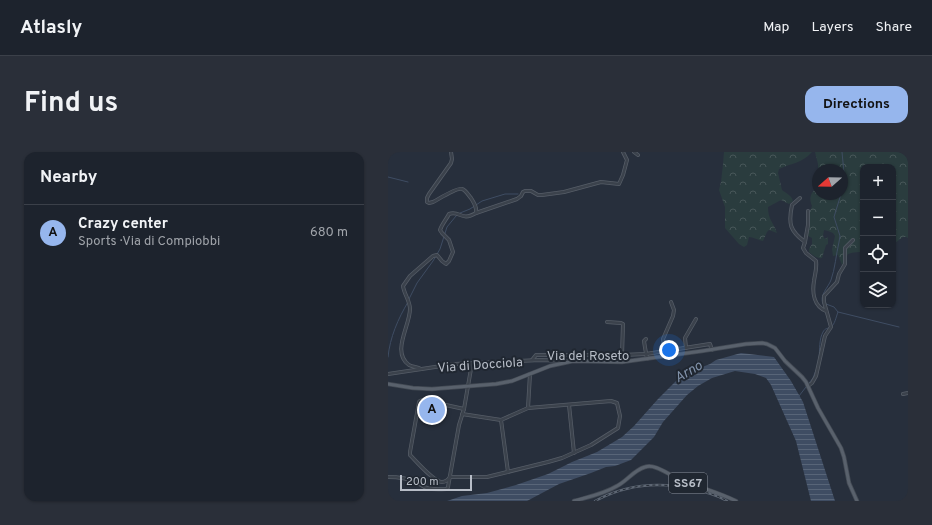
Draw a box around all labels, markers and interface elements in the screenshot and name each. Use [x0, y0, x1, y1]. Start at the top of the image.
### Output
text: Atlasly [20, 16, 82, 40]
text: Map [763, 19, 789, 36]
text: Layers [811, 19, 853, 36]
text: Share [875, 19, 912, 36]
text: Find us [24, 86, 118, 122]
button: Directions [805, 86, 908, 123]
north arrow [812, 164, 848, 200]
map controls [860, 164, 896, 308]
button: + [860, 164, 896, 200]
text: Nearby [40, 167, 97, 189]
button: − [860, 200, 896, 236]
text: Crazy center [78, 215, 168, 234]
text: A [48, 225, 58, 241]
text: 680 m [310, 225, 348, 241]
text: Sports · Via di Compiobbi [78, 234, 220, 250]
button: locate [860, 236, 896, 272]
button: layers [860, 272, 896, 308]
your location [659, 340, 679, 360]
street label: Via del Roseto [547, 349, 629, 365]
street label: Via di Docciola [437, 355, 523, 377]
water label: Arno [672, 357, 706, 387]
pin: A [419, 395, 445, 425]
scale bar [400, 473, 472, 492]
road number: SS67 [669, 473, 707, 493]
text: 200 m [406, 475, 439, 489]

